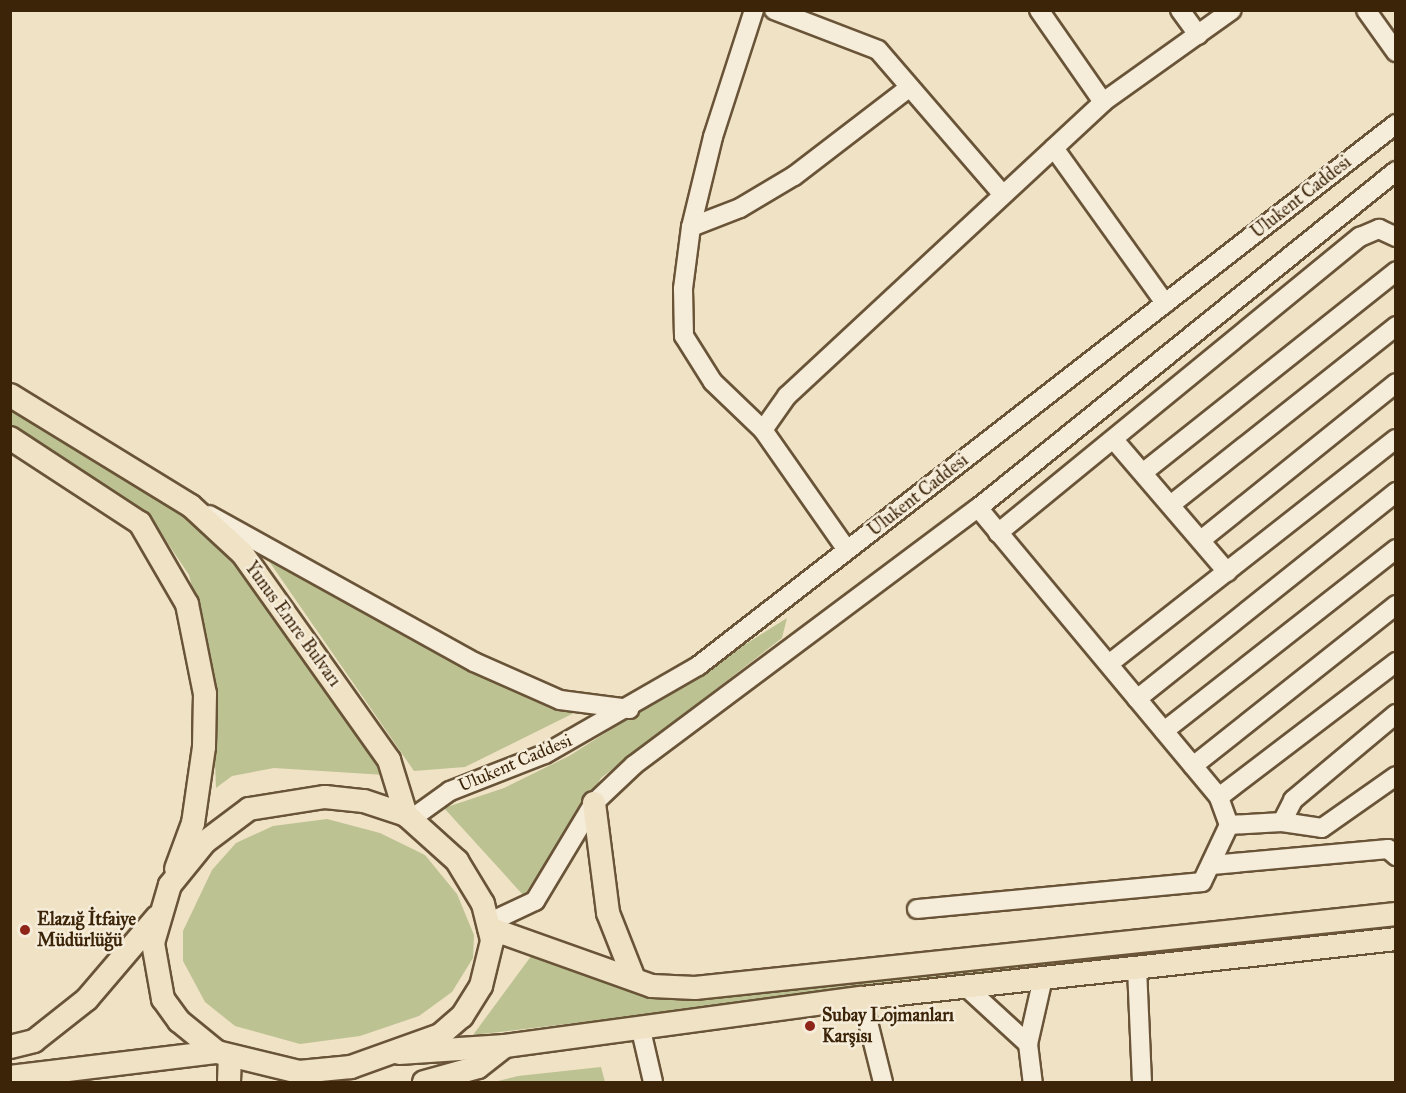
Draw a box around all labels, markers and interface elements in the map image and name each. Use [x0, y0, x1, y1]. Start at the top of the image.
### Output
street label: Ulukent Caddesi [1247, 151, 1355, 243]
street label: Ulukent Caddesi [864, 449, 972, 541]
street label: Yunus Emre Bulvarı [240, 557, 346, 691]
street label: Ulukent Caddesi [455, 729, 575, 797]
place label: Elazığ İtfaiye Müdürlüğü [37, 909, 136, 952]
marker: Elazığ İtfaiye Müdürlüğü [18, 923, 32, 937]
place label: Subay Lojmanları Karşısı [822, 1005, 954, 1048]
marker: Subay Lojmanları Karşısı [803, 1019, 817, 1033]

